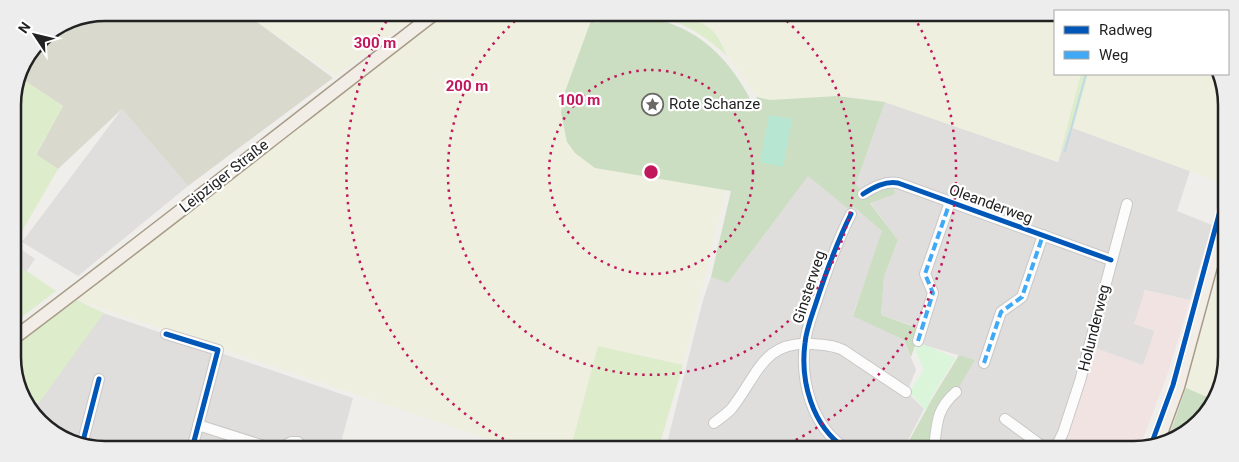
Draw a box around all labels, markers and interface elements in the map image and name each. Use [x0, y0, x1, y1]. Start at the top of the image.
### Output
north arrow [10, 10, 60, 60]
legend [1054, 10, 1229, 75]
text: N [15, 19, 34, 36]
text: Radweg [1099, 21, 1153, 39]
text: 300 m [354, 34, 396, 52]
text: Weg [1099, 46, 1128, 64]
text: 200 m [446, 77, 488, 95]
text: 100 m [558, 91, 600, 109]
place icon: Rote Schanze [641, 92, 665, 116]
place label: Rote Schanze [669, 95, 760, 113]
street label: Leipziger Straße [176, 136, 272, 216]
centre of rings [642, 163, 660, 181]
street label: Oleanderweg [947, 181, 1035, 227]
street label: Ginsterweg [789, 248, 829, 326]
street label: Holunderweg [1075, 283, 1113, 373]

